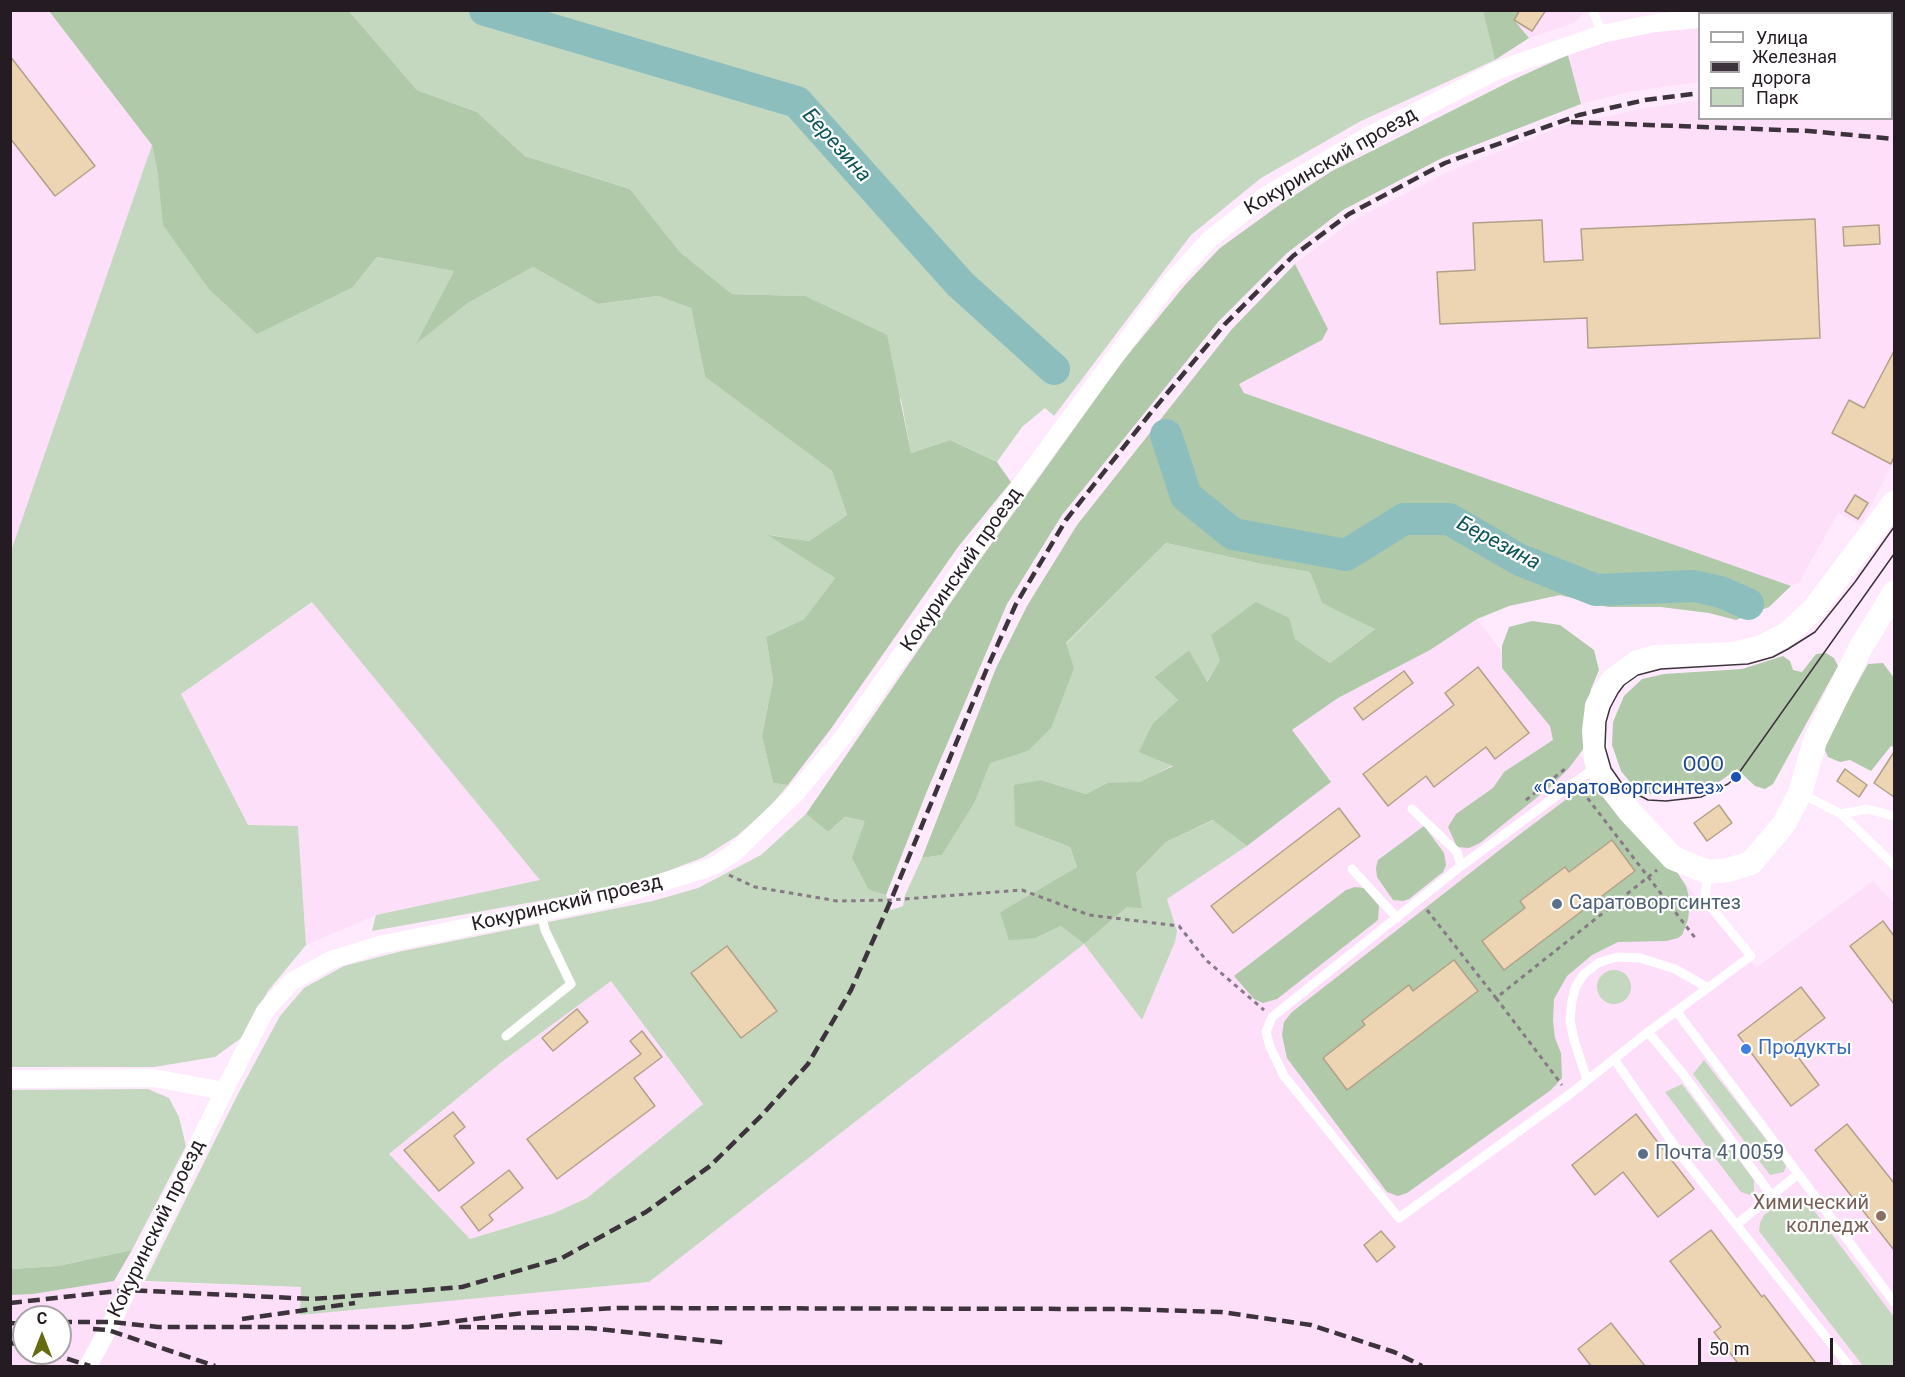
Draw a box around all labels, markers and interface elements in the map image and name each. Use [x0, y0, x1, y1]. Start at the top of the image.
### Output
legend [1698, 12, 1893, 120]
text: Улица [1756, 27, 1808, 48]
text: Железная дорога [1752, 46, 1837, 88]
text: Парк [1756, 87, 1798, 108]
street label: Кокуринский проезд [1241, 103, 1421, 221]
water label: Березина [796, 104, 876, 188]
street label: Кокуринский проезд [896, 483, 1028, 657]
water label: Березина [1452, 512, 1544, 576]
place label: ООО «Саратоворгсинтез» [1533, 754, 1724, 801]
marker: ООО «Саратоворгсинтез» [1729, 770, 1743, 784]
street label: Кокуринский проезд [469, 870, 665, 938]
place label: Саратоворгсинтез [1569, 892, 1741, 916]
marker: Саратоворгсинтез [1550, 897, 1564, 911]
place label: Продукты [1758, 1037, 1852, 1061]
marker: Продукты [1739, 1042, 1753, 1056]
street label: Кокуринский проезд [103, 1136, 211, 1322]
place label: Почта 410059 [1655, 1142, 1784, 1166]
marker: Почта 410059 [1636, 1147, 1650, 1161]
place label: Химический колледж [1753, 1192, 1869, 1239]
marker: Химический колледж [1874, 1209, 1888, 1223]
north arrow [12, 1305, 72, 1365]
text: С [37, 1309, 47, 1328]
scale bar [1701, 1326, 1836, 1364]
text: 50 m [1709, 1338, 1749, 1359]

